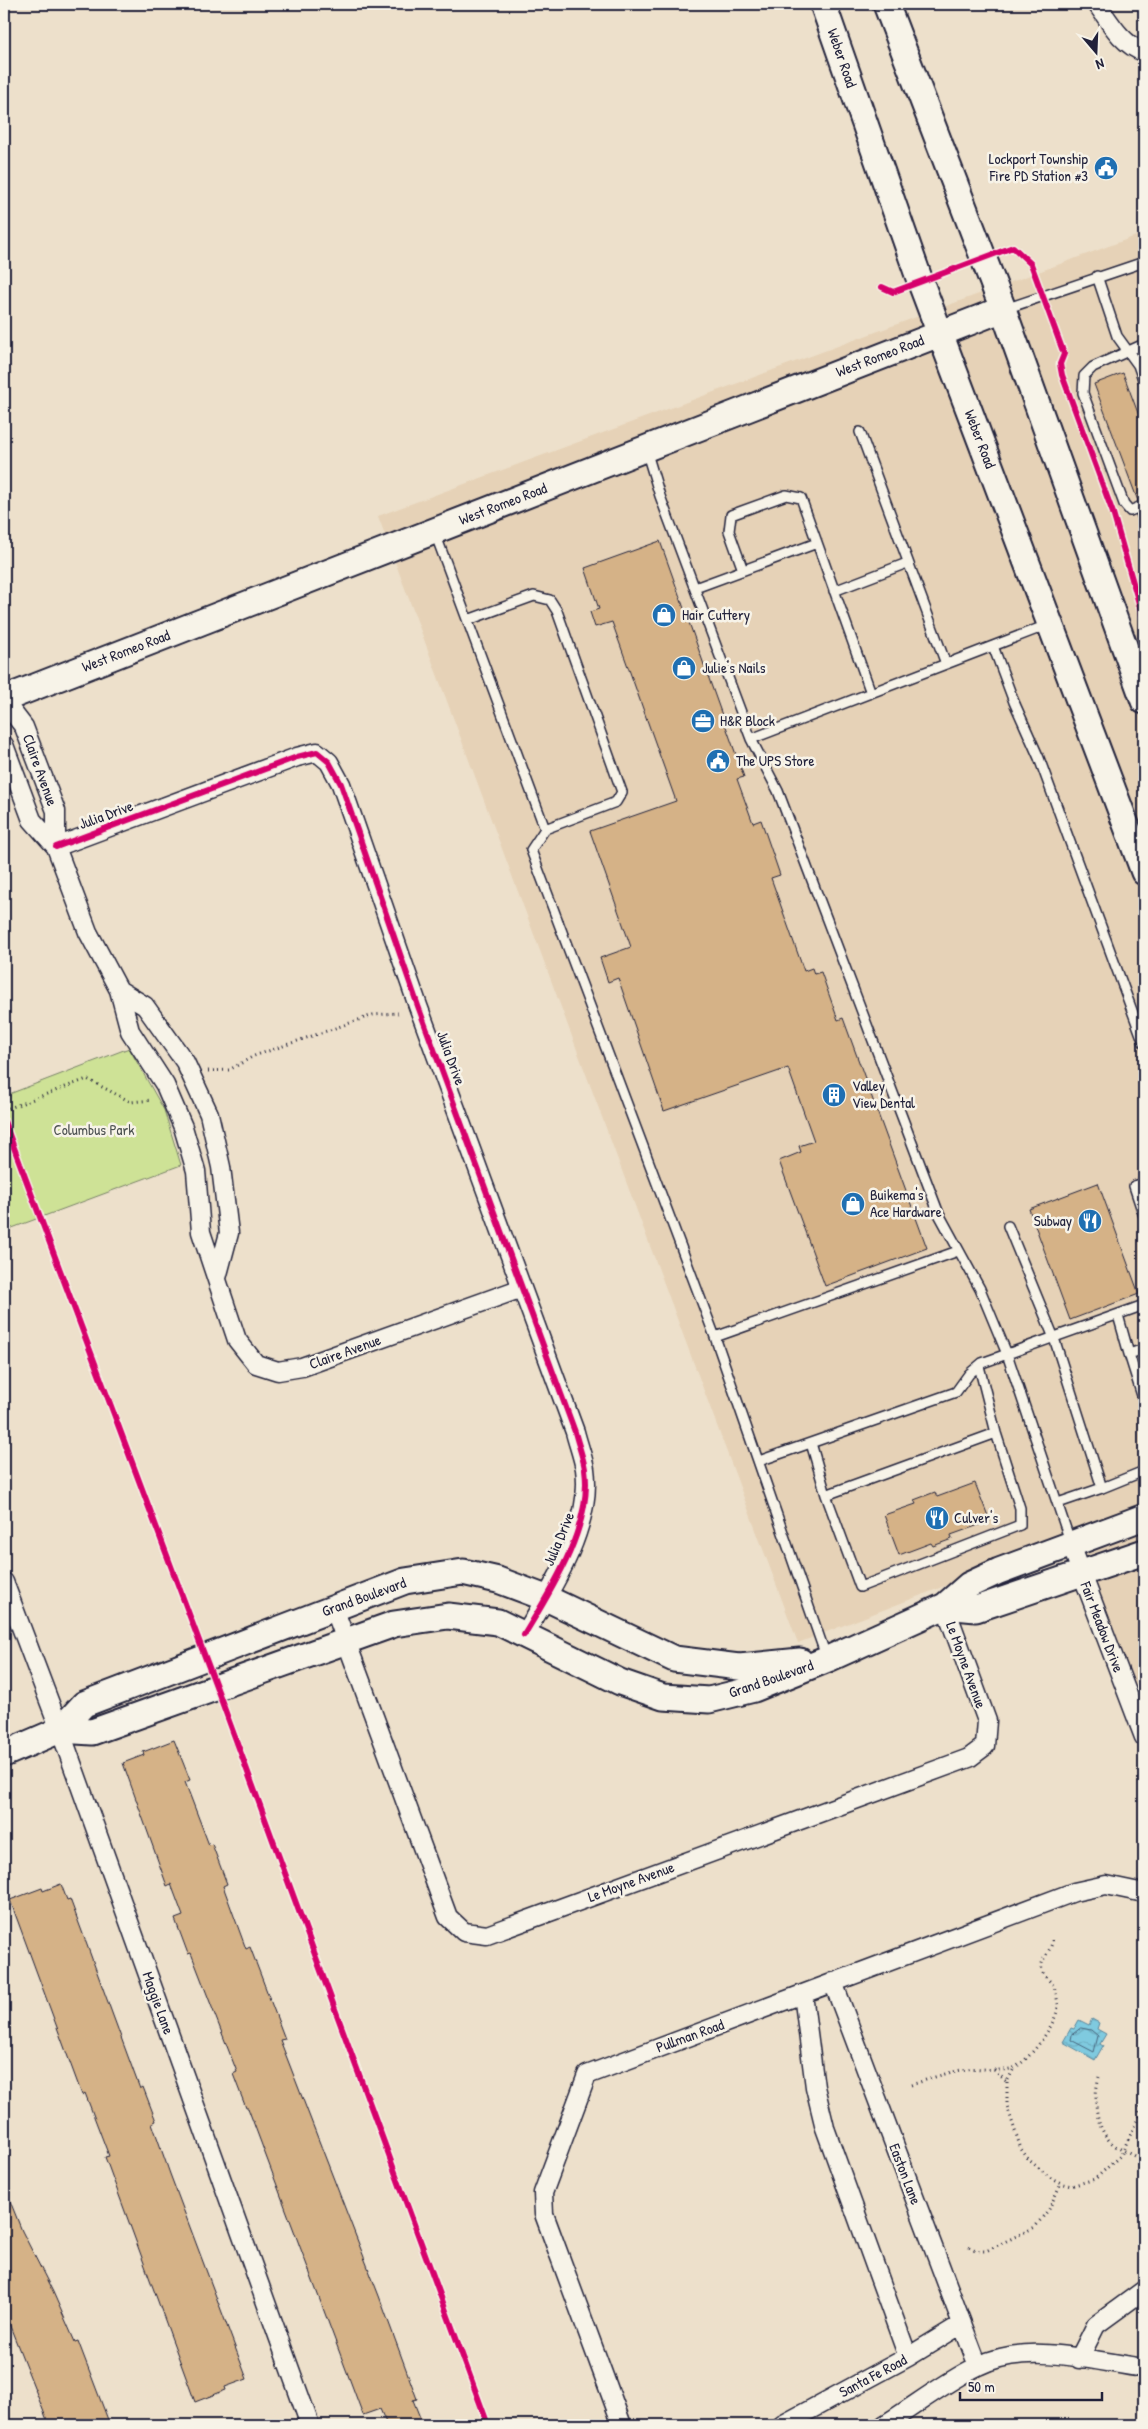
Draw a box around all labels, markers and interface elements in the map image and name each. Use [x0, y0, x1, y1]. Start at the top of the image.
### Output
street label: Weber Road [823, 25, 862, 90]
north arrow [1070, 28, 1120, 78]
text: N [1093, 55, 1107, 75]
place label: Lockport Township Fire PD Station #3 [989, 148, 1089, 186]
public building icon: Lockport Township Fire PD Station #3 [1093, 155, 1119, 181]
street label: West Romeo Road [833, 329, 927, 382]
street label: Weber Road [960, 407, 1001, 471]
street label: West Romeo Road [456, 477, 550, 530]
shop icon: Hair Cuttery [651, 602, 677, 628]
place label: Hair Cuttery [682, 604, 750, 625]
street label: West Romeo Road [79, 624, 173, 677]
shop icon: Julie's Nails [671, 655, 697, 681]
place label: Julie's Nails [702, 657, 766, 678]
office icon: H&R Block [690, 708, 716, 734]
place label: H&R Block [720, 710, 775, 731]
street label: Claire Avenue [18, 731, 63, 809]
public building icon: The UPS Store [705, 748, 731, 774]
place label: The UPS Store [736, 750, 814, 771]
street label: Julia Drive [76, 795, 136, 834]
street label: Julia Drive [432, 1028, 471, 1088]
place label: Valley View Dental [852, 1075, 915, 1113]
building icon: Valley View Dental [821, 1082, 847, 1108]
park label: Columbus Park [54, 1119, 134, 1140]
place label: Buikema's Ace Hardware [870, 1184, 942, 1222]
shop icon: Buikema's Ace Hardware [840, 1191, 866, 1217]
restaurant icon: Subway [1077, 1208, 1103, 1234]
place label: Subway [1034, 1210, 1072, 1231]
street label: Claire Avenue [306, 1329, 384, 1374]
restaurant icon: Culver's [924, 1505, 950, 1531]
place label: Culver's [954, 1507, 998, 1528]
street label: Julia Drive [538, 1509, 579, 1569]
street label: Grand Boulevard [319, 1572, 409, 1621]
street label: Fair Meadow Drive [1075, 1578, 1129, 1675]
street label: Le Moyne Avenue [941, 1619, 992, 1711]
street label: Grand Boulevard [726, 1654, 816, 1703]
street label: Le Moyne Avenue [585, 1856, 677, 1907]
street label: Maggie Lane [137, 1969, 179, 2037]
street label: Pullman Road [653, 2014, 727, 2057]
street label: Easton Lane [884, 2140, 927, 2207]
street label: Santa Fe Road [835, 2349, 910, 2402]
scale bar [960, 2369, 1103, 2401]
text: 50 m [968, 2376, 995, 2397]

